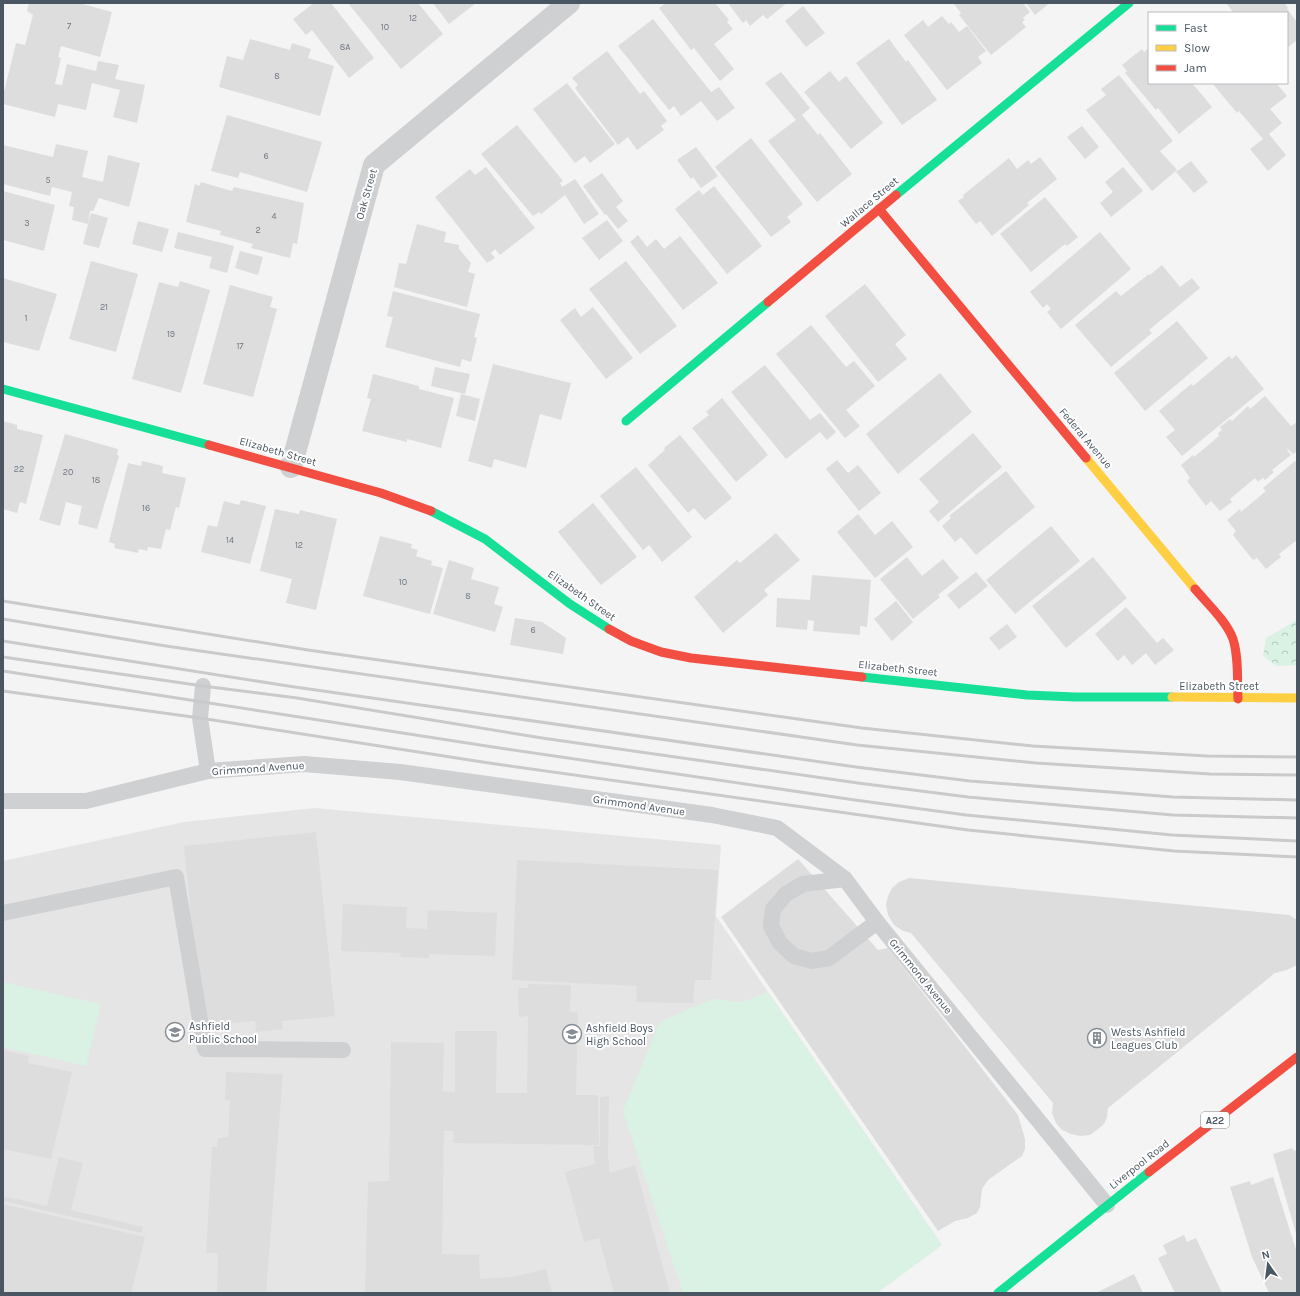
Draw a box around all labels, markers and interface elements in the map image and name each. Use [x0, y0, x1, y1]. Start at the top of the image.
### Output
legend [1148, 12, 1288, 84]
house number: 12 [409, 13, 417, 23]
house number: 7 [67, 21, 72, 31]
text: Fast [1184, 21, 1208, 35]
house number: 10 [381, 22, 389, 32]
text: Slow [1184, 41, 1210, 55]
house number: 8A [340, 42, 350, 52]
text: Jam [1184, 61, 1207, 75]
house number: 8 [274, 71, 280, 81]
house number: 6 [263, 151, 269, 161]
street label: Oak Street [353, 167, 380, 221]
street label: Wallace Street [838, 174, 901, 230]
house number: 5 [45, 175, 51, 185]
house number: 4 [271, 211, 277, 221]
house number: 3 [24, 218, 30, 228]
house number: 2 [255, 225, 261, 235]
house number: 21 [100, 302, 108, 312]
house number: 1 [25, 313, 28, 323]
house number: 19 [167, 329, 175, 339]
house number: 17 [236, 341, 244, 351]
street label: Federal Avenue [1056, 405, 1115, 472]
street label: Elizabeth Street [238, 434, 318, 469]
house number: 22 [14, 464, 24, 474]
house number: 20 [63, 467, 73, 477]
house number: 18 [92, 475, 101, 485]
house number: 16 [142, 503, 150, 513]
house number: 14 [226, 535, 234, 545]
house number: 12 [295, 540, 303, 550]
street label: Elizabeth Street [545, 567, 618, 624]
house number: 10 [399, 577, 407, 587]
house number: 8 [465, 591, 471, 601]
house number: 6 [530, 625, 536, 635]
street label: Elizabeth Street [858, 658, 938, 679]
street label: Elizabeth Street [1179, 680, 1259, 693]
street label: Grimmond Avenue [211, 759, 305, 778]
street label: Grimmond Avenue [592, 793, 686, 818]
street label: Grimmond Avenue [886, 936, 955, 1017]
place label: Ashfield Public School [189, 1020, 257, 1046]
school or university icon: Ashfield Public School [164, 1021, 186, 1043]
place label: Ashfield Boys High School [586, 1022, 654, 1048]
school or university icon: Ashfield Boys High School [561, 1023, 583, 1045]
place label: Wests Ashfield Leagues Club [1111, 1026, 1185, 1052]
building icon: Wests Ashfield Leagues Club [1086, 1027, 1108, 1049]
road number: A22 [1201, 1112, 1229, 1128]
street label: Liverpool Road [1107, 1137, 1172, 1192]
north arrow [1248, 1244, 1288, 1284]
text: N [1260, 1248, 1271, 1262]

